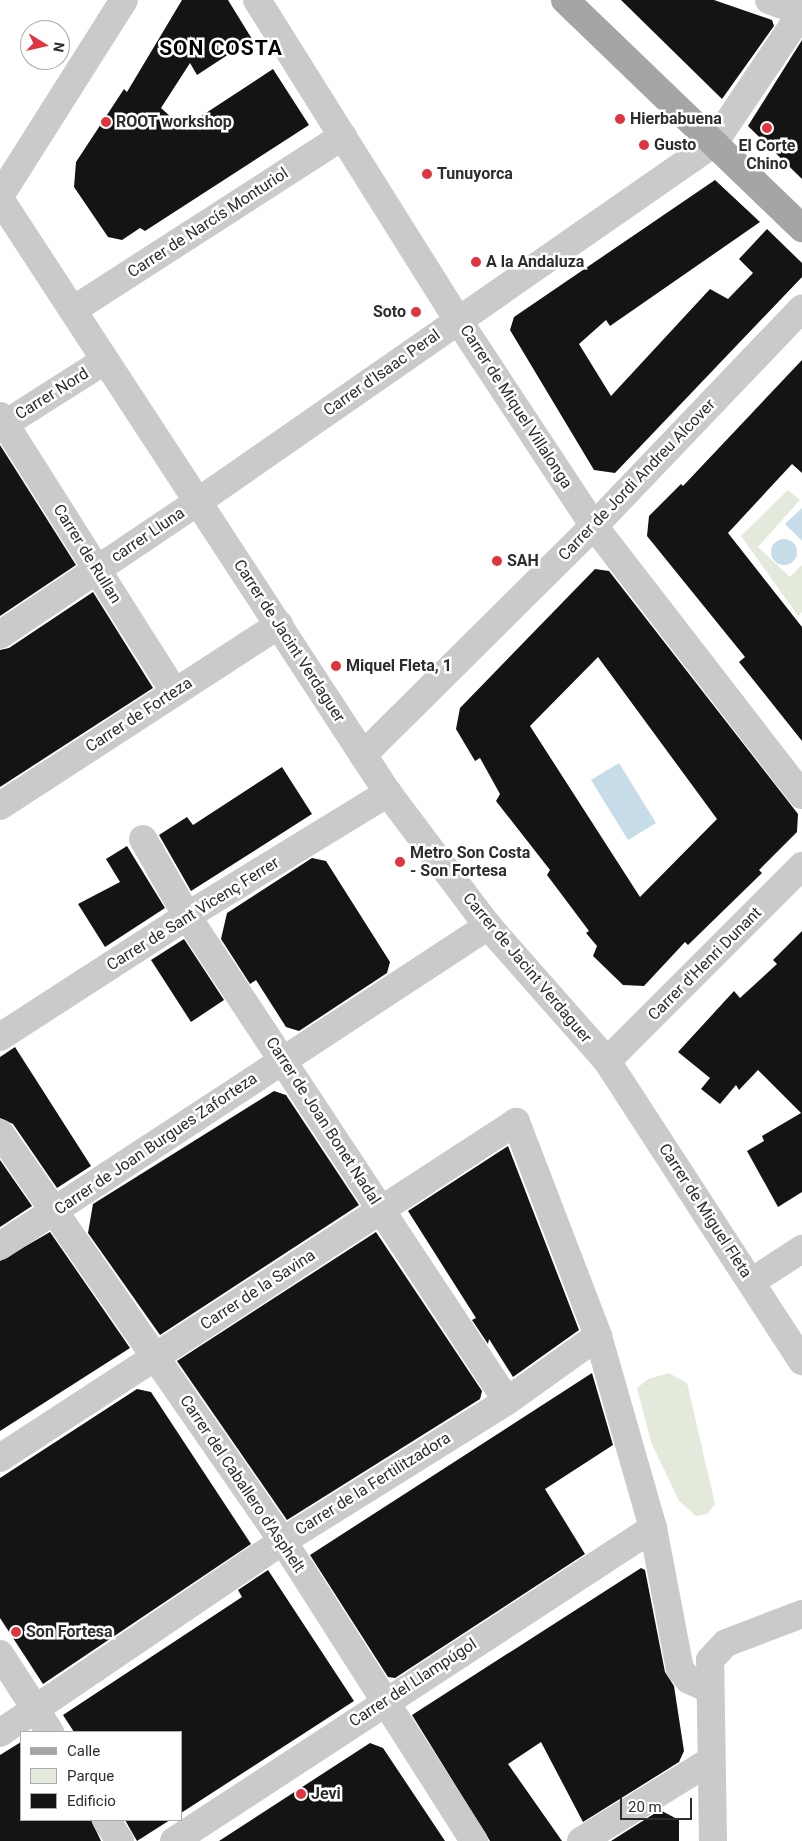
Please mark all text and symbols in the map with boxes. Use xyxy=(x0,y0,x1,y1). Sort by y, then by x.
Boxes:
north arrow xyxy=(20,20,70,70)
district label: SON COSTA xyxy=(158,35,284,61)
text: N xyxy=(50,41,68,53)
place label: Hierbabuena xyxy=(630,109,722,129)
place label: ROOT workshop xyxy=(116,112,232,132)
marker: Hierbabuena xyxy=(614,113,626,125)
marker: ROOT workshop xyxy=(100,116,112,128)
marker: El Corte Chino xyxy=(761,122,773,134)
place label: Gusto xyxy=(654,135,696,155)
place label: El Corte Chino xyxy=(738,136,796,174)
marker: Gusto xyxy=(638,139,650,151)
street label: Carrer de Narcís Monturiol xyxy=(124,164,292,282)
place label: Tunuyorca xyxy=(437,164,513,184)
marker: Tunuyorca xyxy=(421,168,433,180)
place label: A la Andaluza xyxy=(486,252,584,272)
marker: A la Andaluza xyxy=(470,256,482,268)
place label: Soto xyxy=(373,302,406,322)
marker: Soto xyxy=(410,306,422,318)
street label: Carrer de Miquel Villalonga xyxy=(456,322,576,492)
street label: Carrer d'Isaac Peral xyxy=(320,326,444,420)
street label: Carrer Nord xyxy=(12,364,92,424)
street label: Carrer de Jordi Andreu Alcover xyxy=(555,395,719,565)
street label: Carrer de Rullan xyxy=(49,501,125,607)
street label: carrer Lluna xyxy=(108,503,188,567)
place label: SAH xyxy=(507,551,539,571)
marker: SAH xyxy=(491,555,503,567)
street label: Carrer de Jacint Verdaguer xyxy=(229,556,349,726)
place label: Miquel Fleta, 1 xyxy=(346,656,452,676)
marker: Miquel Fleta, 1 xyxy=(330,660,342,672)
street label: Carrer de Forteza xyxy=(82,673,196,757)
place label: Metro Son Costa - Son Fortesa xyxy=(410,843,530,881)
street label: Carrer de Sant Vicenç Ferrer xyxy=(103,853,283,975)
marker: Metro Son Costa - Son Fortesa xyxy=(394,856,406,868)
street label: Carrer de Jacint Verdaguer xyxy=(459,889,595,1047)
street label: Carrer d'Henri Dunant xyxy=(644,903,766,1025)
street label: Carrer de Joan Bonet Nadal xyxy=(262,1034,384,1208)
street label: Carrer de Joan Burgues Zaforteza xyxy=(51,1069,261,1219)
street label: Carrer de Miguel Fleta xyxy=(654,1140,756,1282)
street label: Carrer de la Savina xyxy=(197,1246,319,1334)
street label: Carrer del Caballero d'Asphelt xyxy=(175,1392,309,1576)
street label: Carrer de la Fertilitzadora xyxy=(292,1428,454,1540)
place label: Son Fortesa xyxy=(26,1622,113,1642)
marker: Son Fortesa xyxy=(10,1626,22,1638)
street label: Carrer del Llampúgol xyxy=(346,1635,480,1731)
legend xyxy=(20,1731,182,1821)
text: Calle xyxy=(67,1742,100,1760)
text: Parque xyxy=(67,1767,114,1785)
place label: Jevi xyxy=(311,1784,341,1804)
marker: Jevi xyxy=(295,1788,307,1800)
scale bar xyxy=(622,1788,694,1820)
text: Edificio xyxy=(67,1792,116,1810)
text: 20 m xyxy=(628,1798,662,1816)

